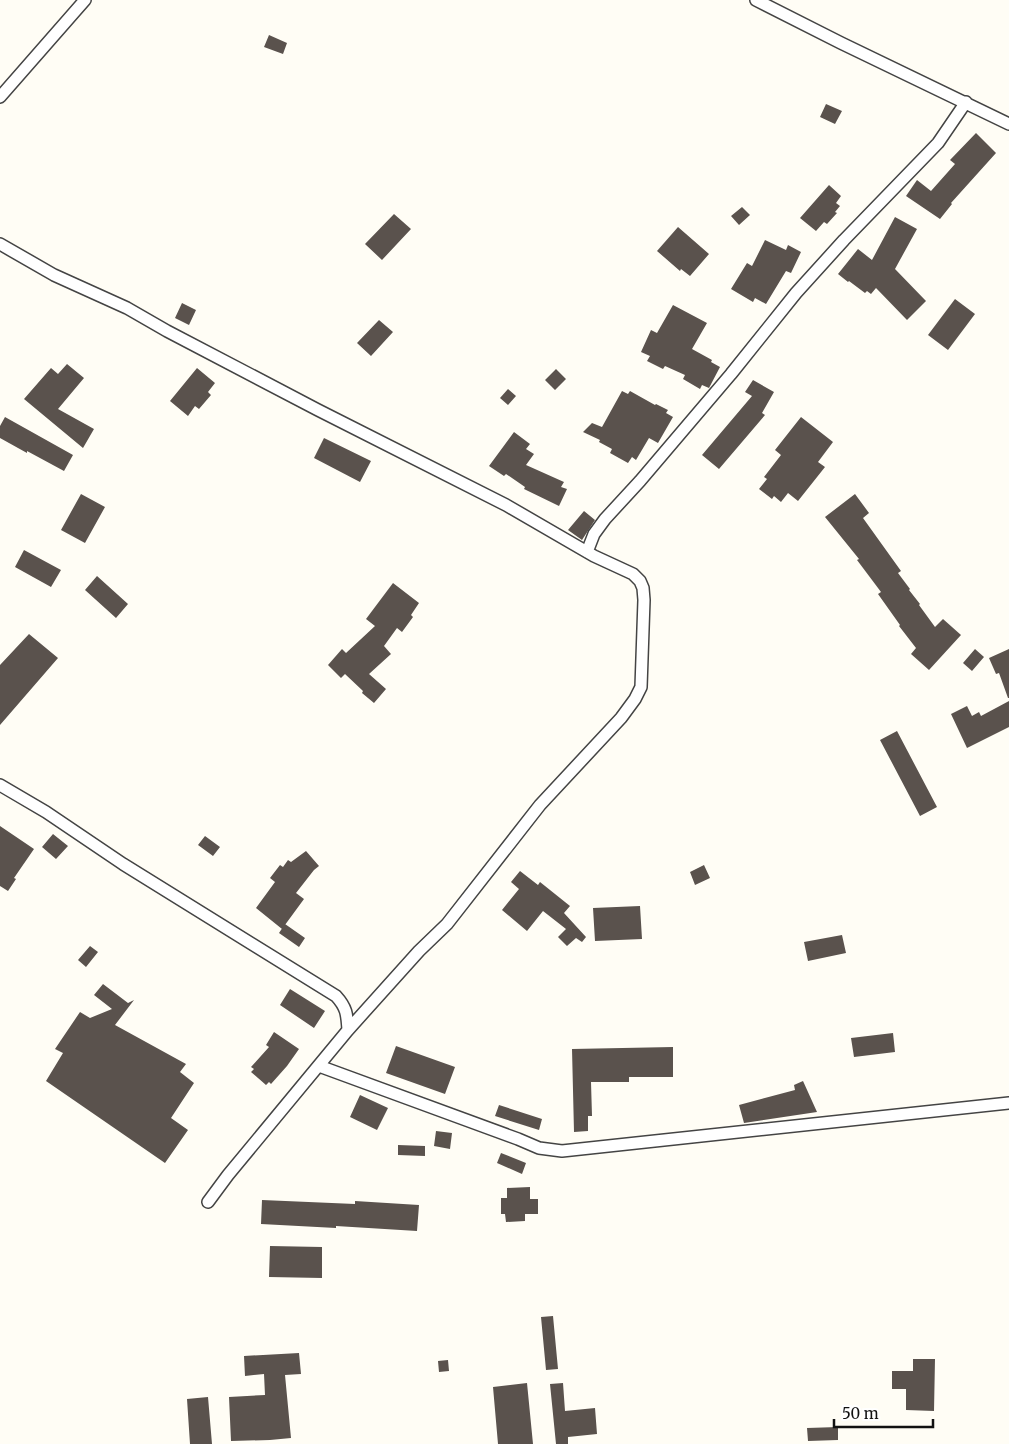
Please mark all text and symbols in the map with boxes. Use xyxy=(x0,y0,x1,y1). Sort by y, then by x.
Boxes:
scale bar xyxy=(834,1396,933,1428)
text: 50 m xyxy=(842,1404,879,1423)

